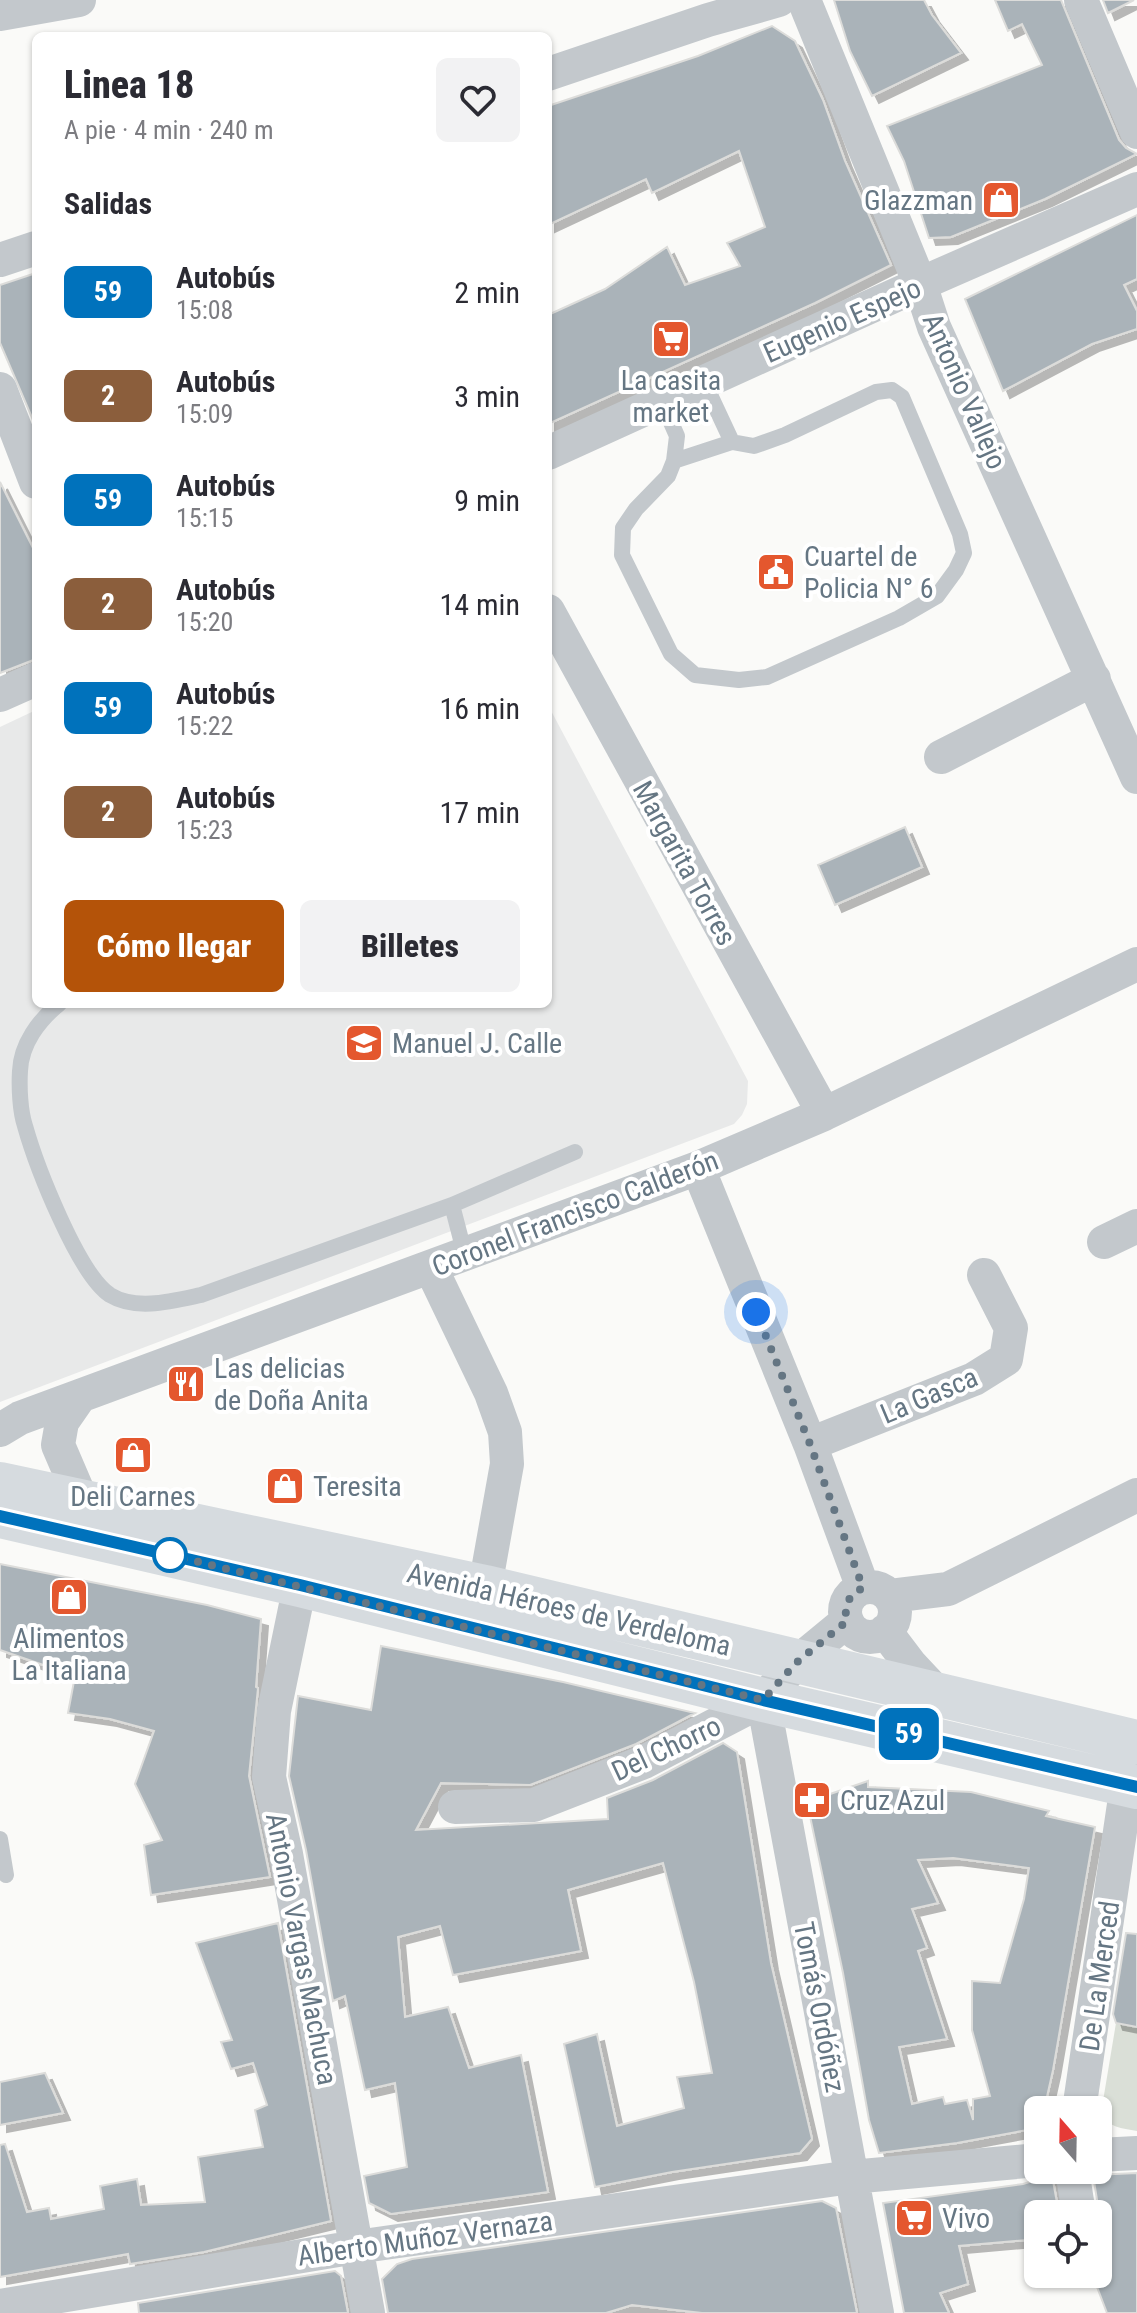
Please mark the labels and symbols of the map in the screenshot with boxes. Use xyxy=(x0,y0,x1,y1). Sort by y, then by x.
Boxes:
shop icon: Glazzman xyxy=(980,179,1022,221)
place label: Glazzman xyxy=(864,184,973,217)
street label: Eugenio Espejo xyxy=(758,271,926,370)
street label: Antonio Vallejo xyxy=(916,308,1014,474)
supermarket icon: La casita market xyxy=(650,318,692,360)
place label: La casita market xyxy=(621,364,721,429)
place label: Cuartel de Policia N° 6 xyxy=(804,540,934,605)
public building icon: Cuartel de Policia N° 6 xyxy=(755,551,797,593)
street label: Margarita Torres xyxy=(626,775,743,951)
school or university icon: Manuel J. Calle xyxy=(343,1022,385,1064)
place label: Manuel J. Calle xyxy=(392,1027,562,1060)
street label: Coronel Francisco Calderón xyxy=(427,1144,723,1283)
your location xyxy=(736,1292,776,1332)
place label: Las delicias de Doña Anita xyxy=(214,1352,369,1417)
street label: La Gasca xyxy=(876,1360,983,1431)
restaurant icon: Las delicias de Doña Anita xyxy=(165,1363,207,1405)
shop icon: Deli Carnes xyxy=(112,1434,154,1476)
shop icon: Teresita xyxy=(264,1465,306,1507)
place label: Teresita xyxy=(313,1470,402,1503)
place label: Deli Carnes xyxy=(70,1480,196,1513)
unlabelled marker xyxy=(153,1538,187,1572)
street label: Avenida Héroes de Verdeloma xyxy=(404,1556,734,1663)
shop icon: Alimentos La Italiana xyxy=(48,1576,90,1618)
place label: Alimentos La Italiana xyxy=(11,1622,127,1687)
line badge: 59 xyxy=(873,1708,945,1760)
street label: Del Chorro xyxy=(607,1709,726,1788)
pharmacy icon: Cruz Azul xyxy=(791,1779,833,1821)
place label: Cruz Azul xyxy=(840,1784,945,1817)
street label: Antonio Vargas Machuca xyxy=(259,1810,344,2088)
street label: De La Merced xyxy=(1073,1899,1126,2053)
street label: Tomás Ordóñez xyxy=(787,1919,852,2095)
north arrow xyxy=(1024,2096,1112,2184)
supermarket icon: Vivo xyxy=(893,2197,935,2239)
place label: Vivo xyxy=(942,2202,990,2235)
street label: Alberto Muñoz Vernaza xyxy=(295,2204,555,2273)

